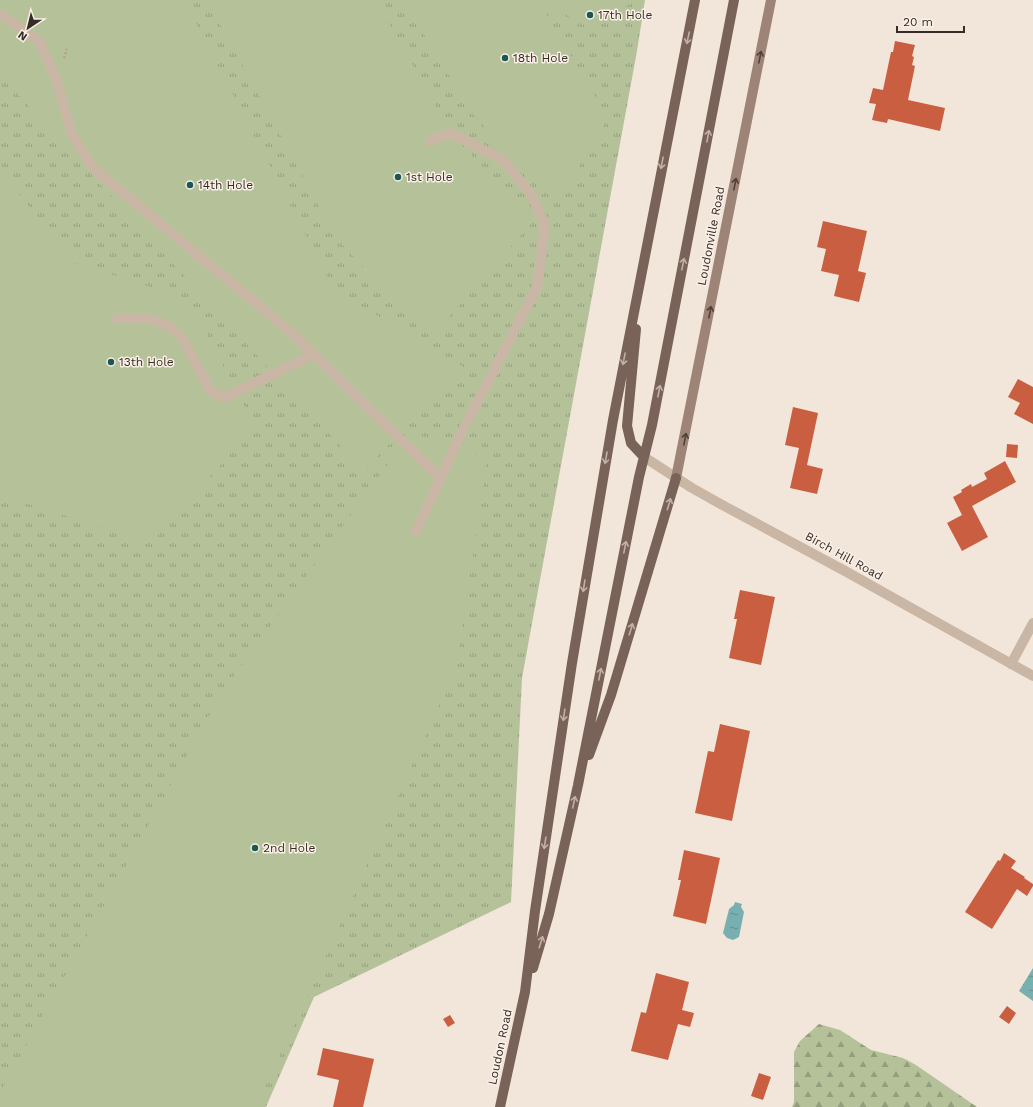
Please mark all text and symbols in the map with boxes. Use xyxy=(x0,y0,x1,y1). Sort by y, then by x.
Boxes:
north arrow xyxy=(8,8,48,48)
place label: 17th Hole xyxy=(598,8,653,22)
scale bar xyxy=(897,8,964,34)
marker: 17th Hole xyxy=(585,10,595,20)
text: 20 m xyxy=(903,15,933,29)
text: N xyxy=(15,28,30,43)
one-way arrow xyxy=(683,31,691,44)
place label: 18th Hole xyxy=(513,51,568,65)
one-way arrow xyxy=(756,51,764,64)
marker: 18th Hole xyxy=(500,53,510,63)
one-way arrow xyxy=(704,130,712,143)
one-way arrow xyxy=(658,156,666,169)
place label: 1st Hole xyxy=(406,170,453,184)
marker: 1st Hole xyxy=(393,172,403,182)
place label: 14th Hole xyxy=(198,178,253,192)
one-way arrow xyxy=(731,178,739,191)
marker: 14th Hole xyxy=(185,180,195,190)
street label: Loudonville Road xyxy=(695,185,727,287)
one-way arrow xyxy=(680,258,688,271)
one-way arrow xyxy=(706,306,714,319)
one-way arrow xyxy=(620,352,628,365)
place label: 13th Hole xyxy=(119,355,174,369)
marker: 13th Hole xyxy=(106,357,116,367)
one-way arrow xyxy=(655,385,663,398)
one-way arrow xyxy=(681,433,689,446)
one-way arrow xyxy=(602,451,610,464)
one-way arrow xyxy=(666,498,673,511)
street label: Birch Hill Road xyxy=(803,529,885,583)
one-way arrow xyxy=(621,541,629,554)
one-way arrow xyxy=(580,579,588,592)
one-way arrow xyxy=(628,623,635,636)
one-way arrow xyxy=(596,668,604,681)
one-way arrow xyxy=(560,708,568,721)
one-way arrow xyxy=(571,796,579,809)
one-way arrow xyxy=(541,837,549,850)
place label: 2nd Hole xyxy=(263,841,316,855)
marker: 2nd Hole xyxy=(250,843,260,853)
one-way arrow xyxy=(538,935,545,948)
street label: Loudon Road xyxy=(485,1008,515,1086)

